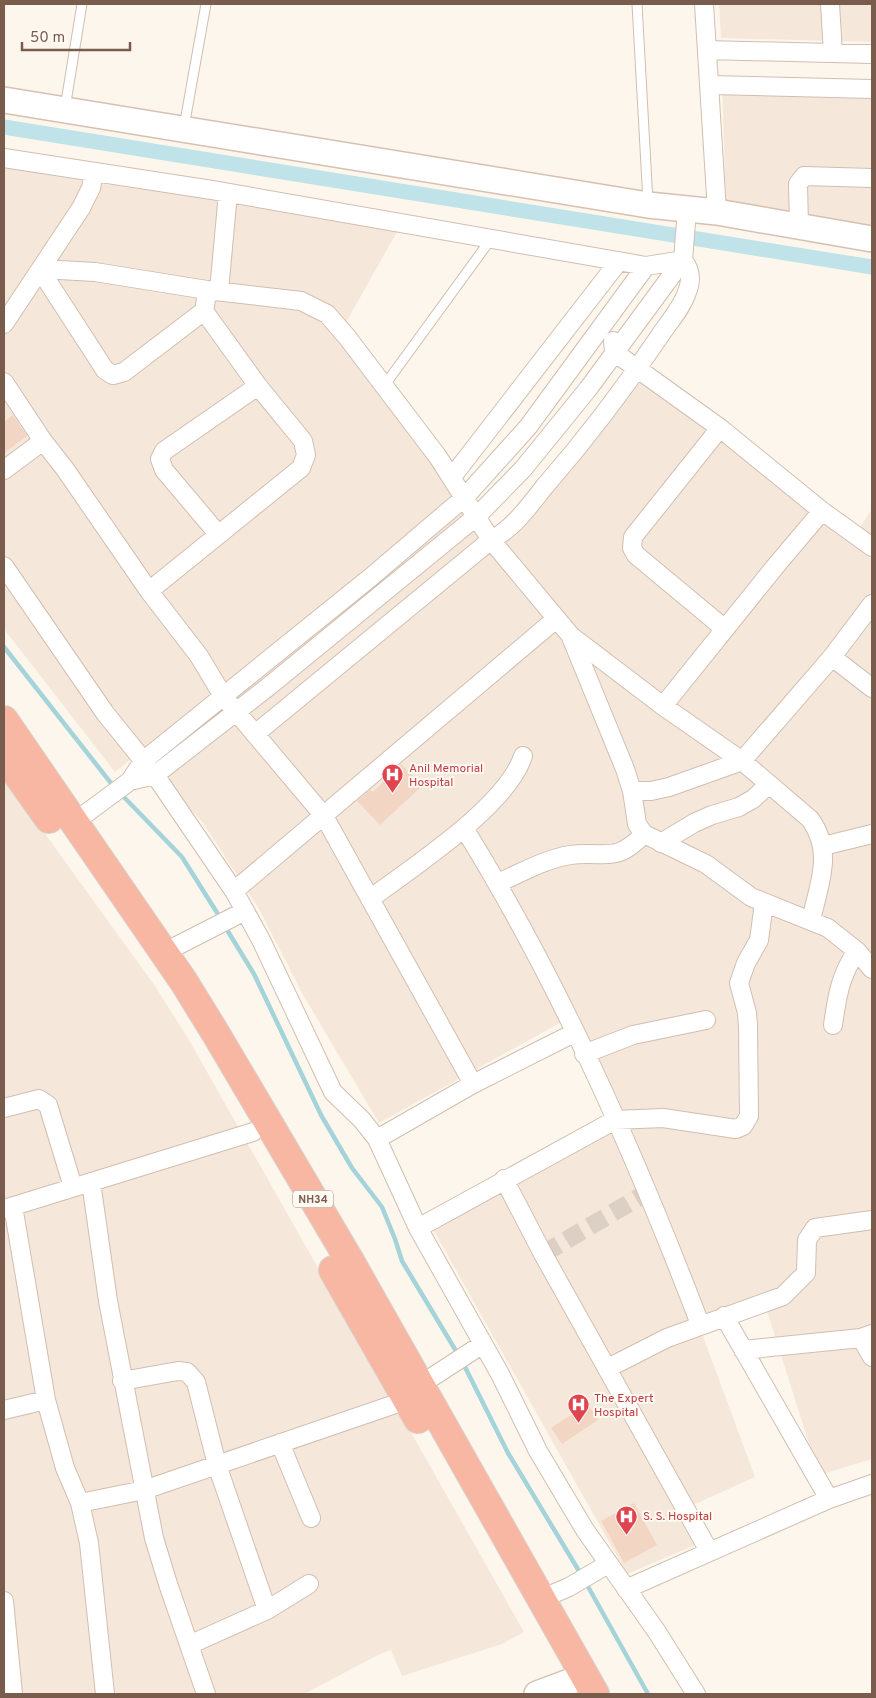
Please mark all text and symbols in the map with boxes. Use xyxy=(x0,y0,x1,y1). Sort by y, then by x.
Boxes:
scale bar xyxy=(22,20,130,52)
text: 50 m xyxy=(30,29,65,48)
place label: Anil Memorial Hospital xyxy=(409,761,483,791)
hospital icon: Anil Memorial Hospital xyxy=(381,763,405,794)
road number: NH34 xyxy=(293,1190,333,1208)
place label: The Expert Hospital xyxy=(594,1391,654,1421)
hospital icon: The Expert Hospital xyxy=(566,1393,590,1424)
hospital icon: S. S. Hospital xyxy=(615,1504,639,1535)
place label: S. S. Hospital xyxy=(643,1509,712,1525)

